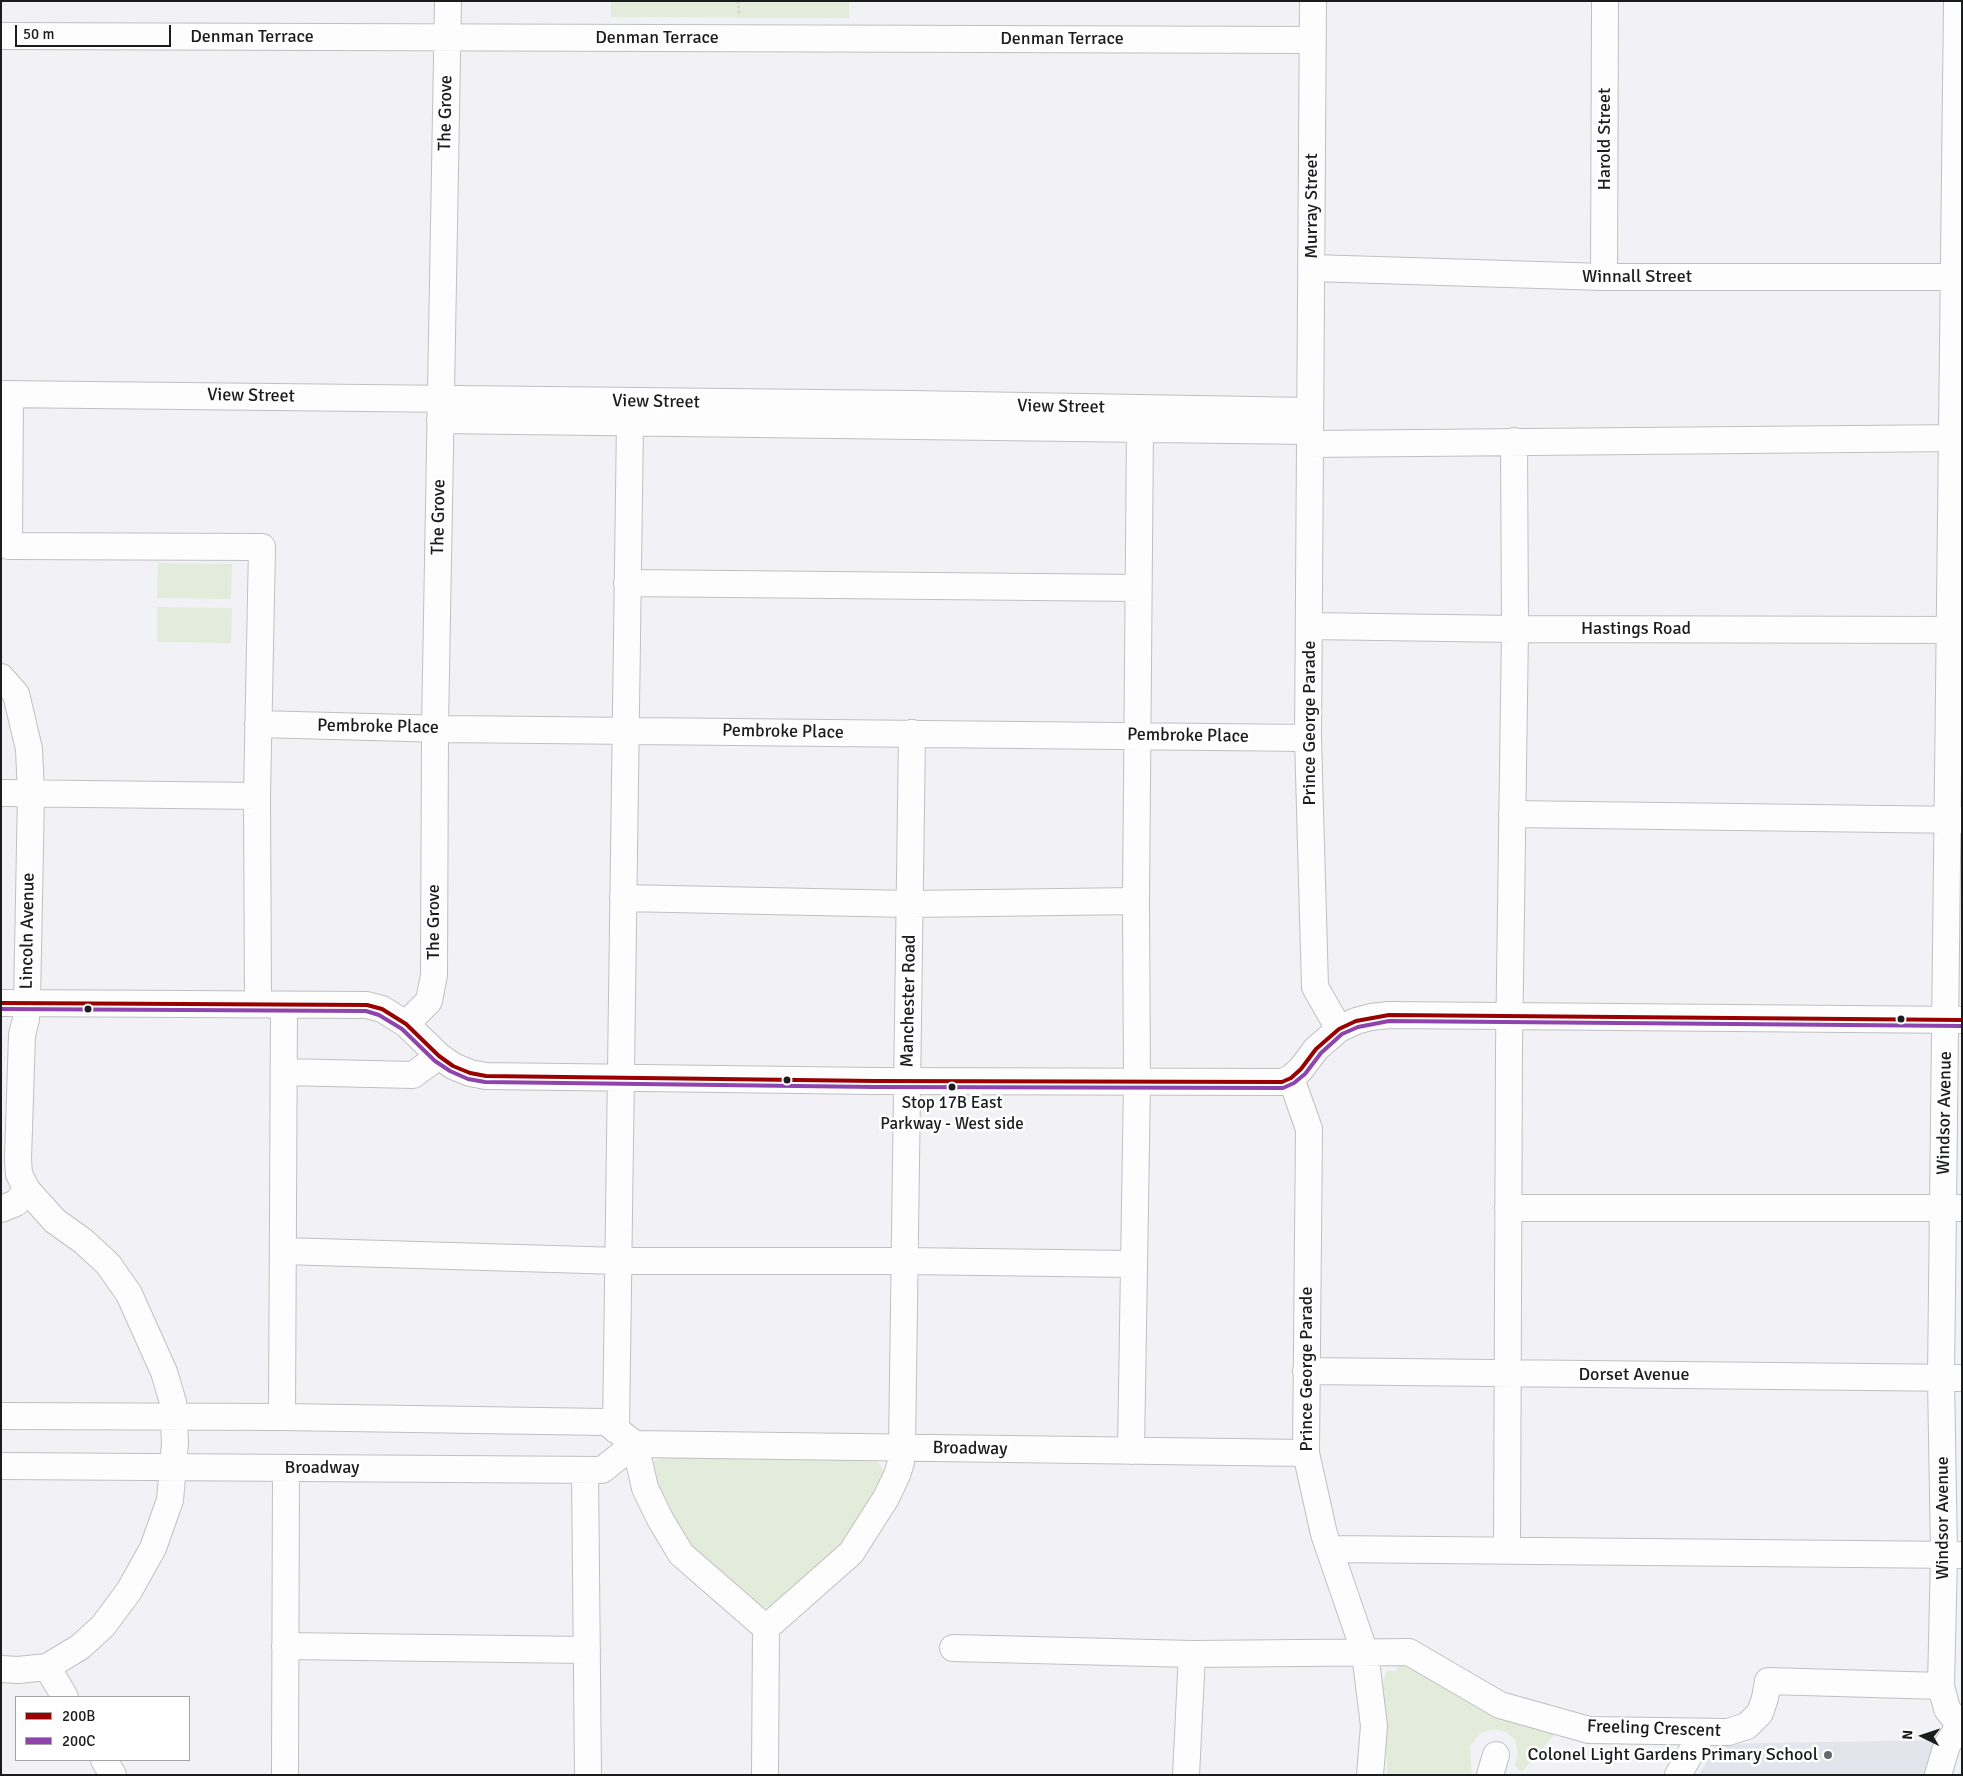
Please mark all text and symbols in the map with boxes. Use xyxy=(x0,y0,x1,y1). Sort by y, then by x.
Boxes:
scale bar xyxy=(18,15,174,47)
text: 50 m xyxy=(23,25,54,43)
street label: Denman Terrace xyxy=(190,26,314,48)
street label: Denman Terrace xyxy=(595,27,719,49)
street label: Denman Terrace xyxy=(1000,28,1124,50)
street label: The Grove xyxy=(435,75,457,151)
street label: Harold Street xyxy=(1594,88,1616,190)
street label: Murray Street xyxy=(1301,153,1323,259)
street label: Winnall Street xyxy=(1582,266,1692,288)
street label: View Street xyxy=(207,384,295,408)
street label: View Street xyxy=(612,390,700,414)
street label: View Street xyxy=(1017,395,1105,419)
street label: The Grove xyxy=(428,479,450,555)
street label: Hastings Road xyxy=(1581,618,1691,640)
street label: Prince George Parade xyxy=(1299,641,1321,805)
street label: Pembroke Place xyxy=(317,715,439,739)
street label: Pembroke Place xyxy=(722,720,844,744)
street label: Pembroke Place xyxy=(1127,724,1249,748)
street label: Lincoln Avenue xyxy=(16,872,40,990)
street label: The Grove xyxy=(423,884,445,960)
street label: Manchester Road xyxy=(897,934,921,1068)
unlabelled marker xyxy=(83,1004,93,1014)
unlabelled marker xyxy=(1896,1014,1906,1024)
street label: Windsor Avenue xyxy=(1933,1051,1957,1175)
unlabelled marker xyxy=(782,1075,792,1085)
marker: Stop 17B East Parkway - West side xyxy=(947,1082,957,1092)
place label: Stop 17B East Parkway - West side xyxy=(880,1094,1024,1134)
street label: Prince George Parade xyxy=(1296,1287,1318,1451)
street label: Dorset Avenue xyxy=(1578,1364,1690,1386)
street label: Broadway xyxy=(932,1438,1008,1460)
street label: Windsor Avenue xyxy=(1932,1456,1954,1580)
street label: Broadway xyxy=(285,1457,359,1479)
legend xyxy=(15,1696,190,1761)
text: 200B xyxy=(62,1707,95,1725)
north arrow xyxy=(1898,1711,1948,1761)
street label: Freeling Crescent xyxy=(1587,1716,1721,1742)
text: N xyxy=(1899,1729,1916,1740)
text: 200C xyxy=(62,1732,95,1750)
place label: Colonel Light Gardens Primary School xyxy=(1528,1744,1818,1766)
marker: Colonel Light Gardens Primary School xyxy=(1822,1749,1834,1761)

